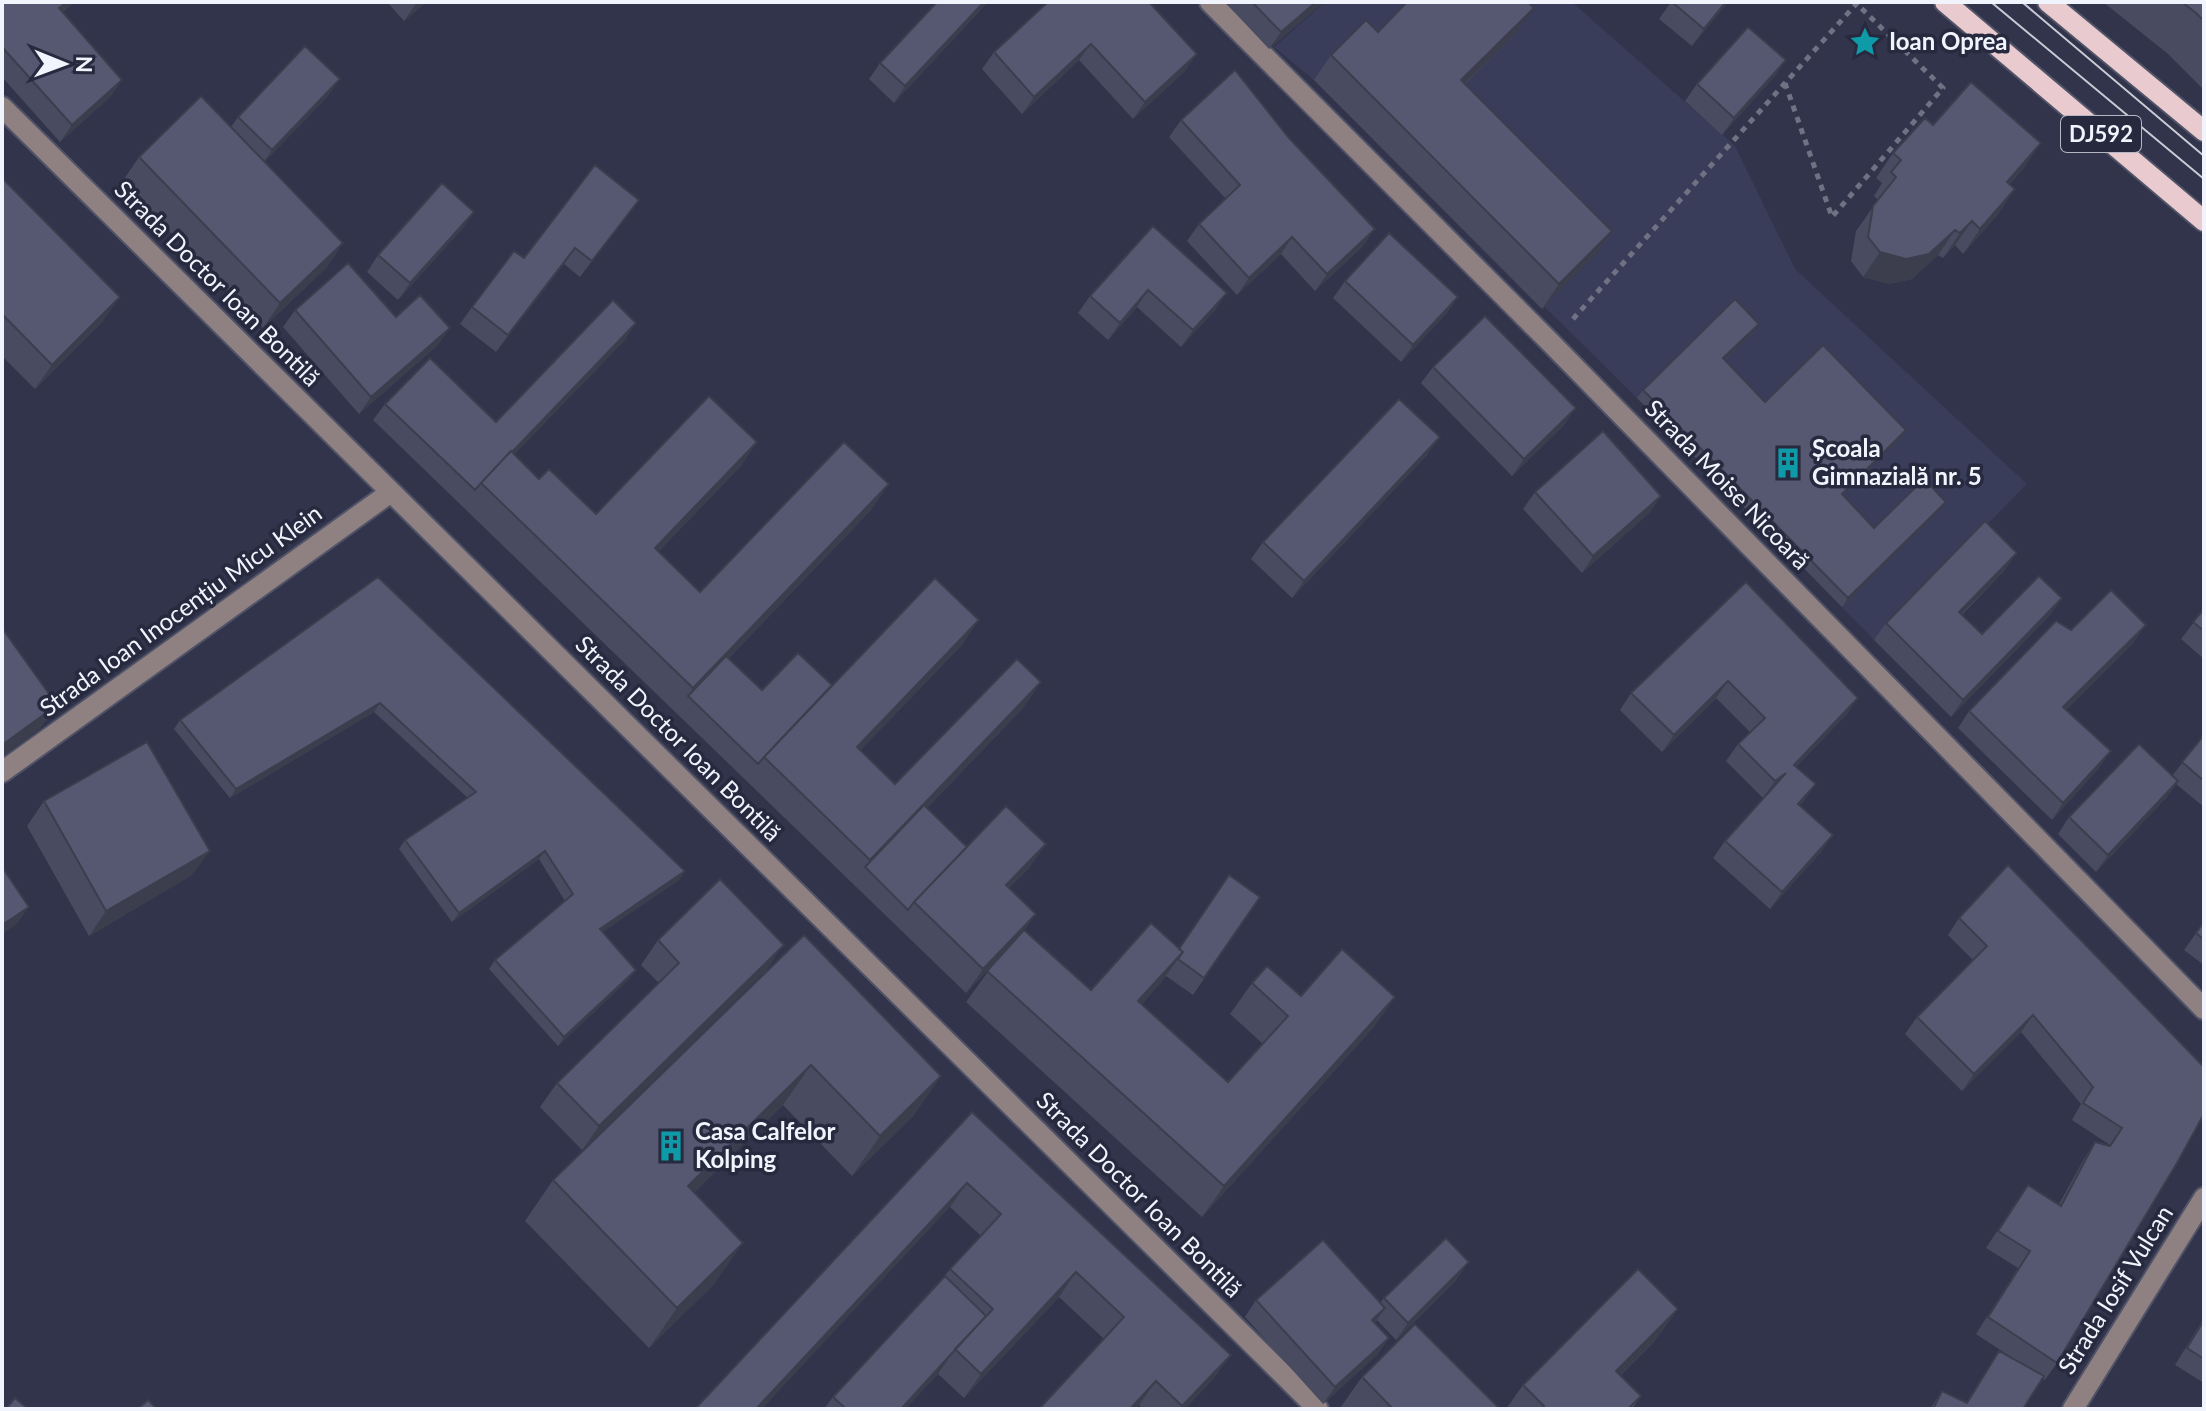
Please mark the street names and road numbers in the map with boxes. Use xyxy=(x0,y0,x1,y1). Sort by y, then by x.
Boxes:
road number: DJ592 xyxy=(2061,116,2141,152)
street label: Strada Doctor Ioan Bontilă xyxy=(109,174,327,392)
street label: Strada Moise Nicoară xyxy=(1640,393,1817,575)
street label: Strada Ioan Inocențiu Micu Klein xyxy=(34,498,327,722)
street label: Strada Doctor Ioan Bontilă xyxy=(570,629,788,847)
street label: Strada Doctor Ioan Bontilă xyxy=(1031,1085,1249,1303)
street label: Strada Iosif Vulcan xyxy=(2051,1200,2178,1379)

